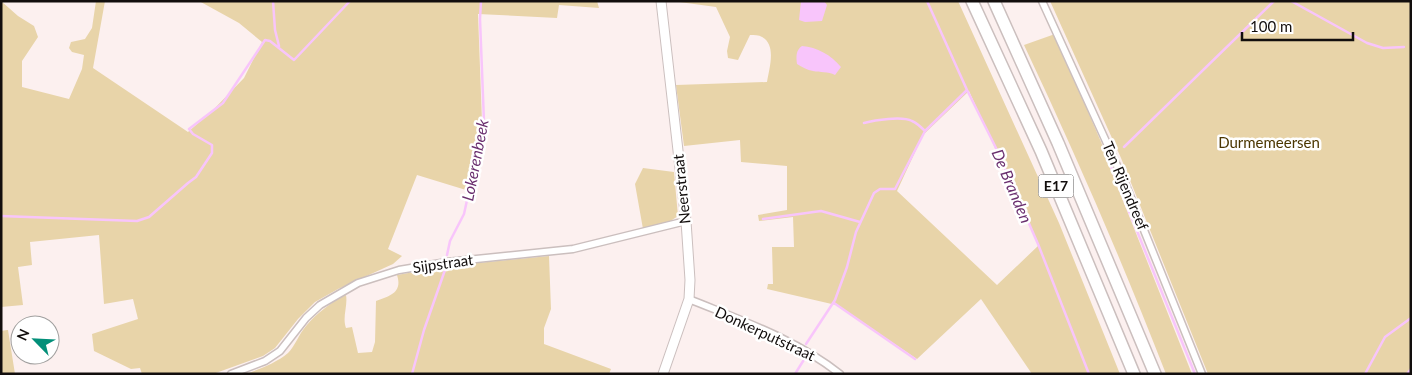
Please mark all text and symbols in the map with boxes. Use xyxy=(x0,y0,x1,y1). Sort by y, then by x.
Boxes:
scale bar xyxy=(1242,10,1353,42)
text: 100 m xyxy=(1250,17,1292,35)
water label: Lokerenbeek xyxy=(457,117,492,202)
park label: Durmemeersen xyxy=(1218,133,1320,151)
street label: Ten Rijendreef xyxy=(1099,139,1153,233)
water label: De Branden xyxy=(988,146,1037,226)
street label: Neerstraat xyxy=(668,153,694,225)
road number: E17 xyxy=(1038,175,1074,198)
street label: Sijpstraat xyxy=(411,250,475,276)
street label: Donkerputstraat xyxy=(713,302,819,364)
north arrow xyxy=(10,315,60,365)
text: N xyxy=(13,326,33,343)

